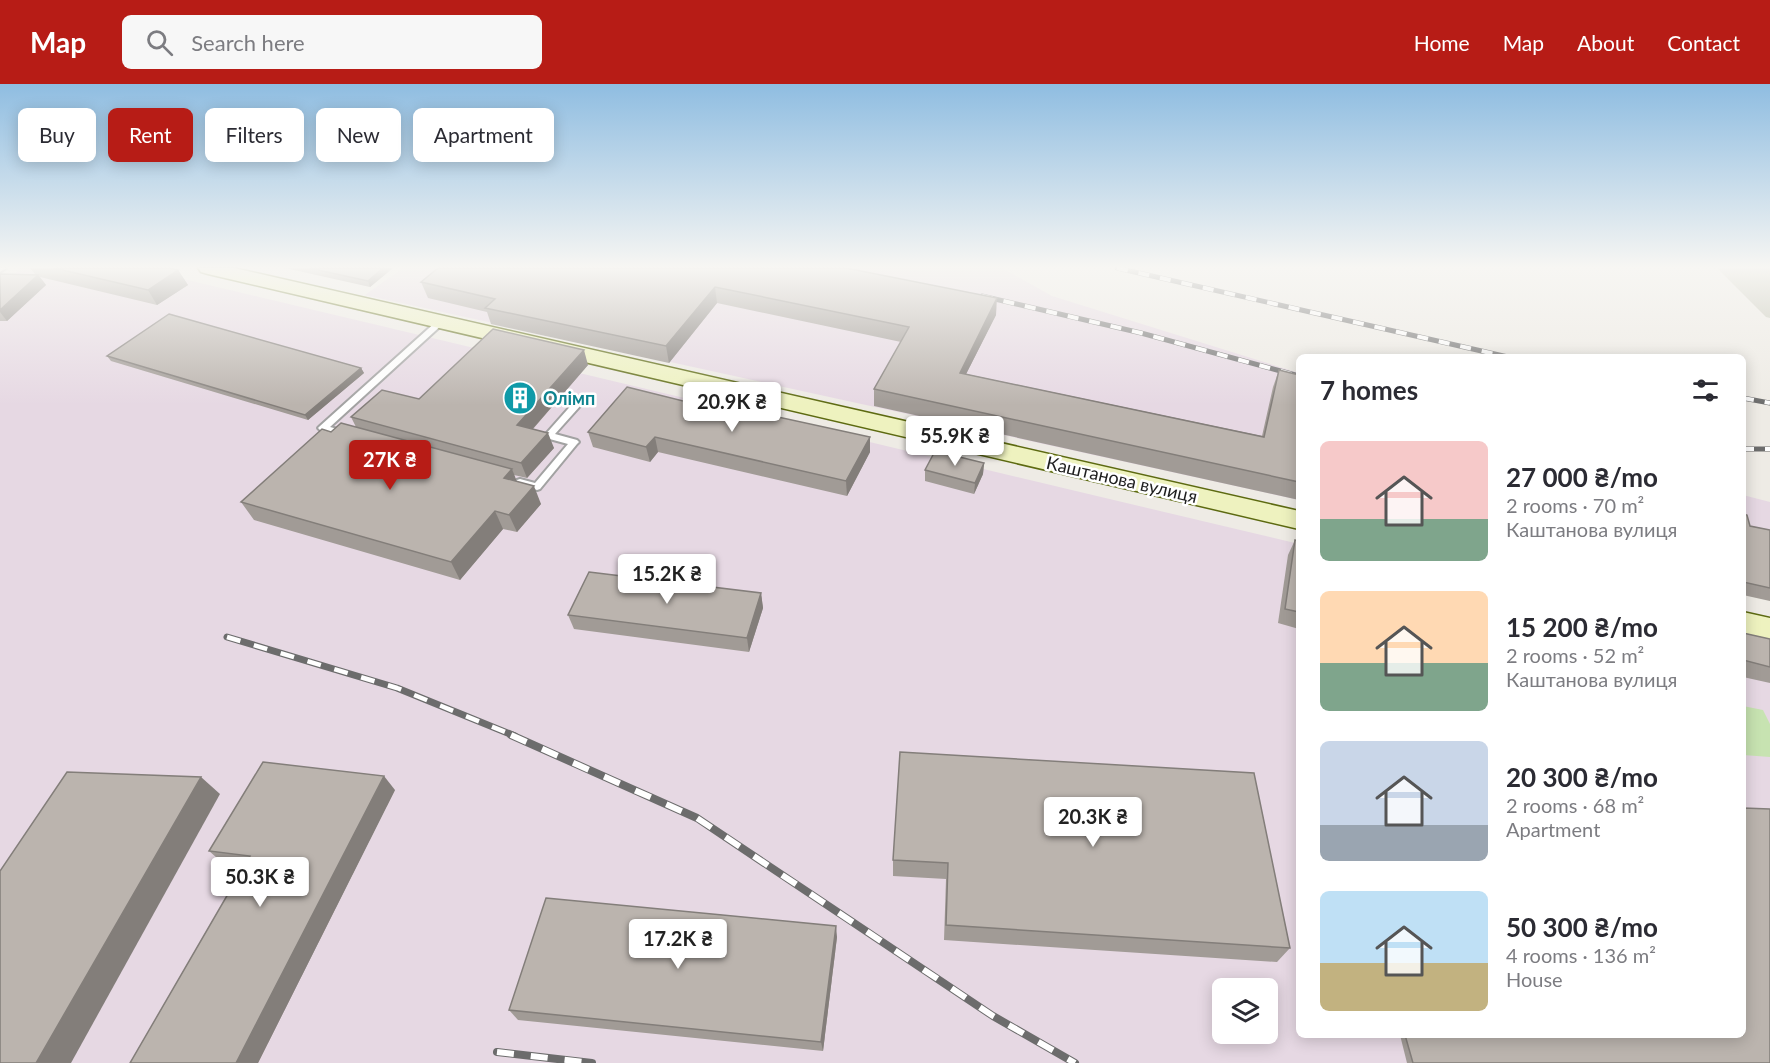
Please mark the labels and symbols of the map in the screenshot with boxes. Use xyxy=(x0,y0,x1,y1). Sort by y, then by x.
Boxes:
building icon: Олімп xyxy=(502,380,538,416)
pin: 20.9K ₴ xyxy=(677,382,787,433)
place label: Олімп xyxy=(543,387,595,409)
pin: 55.9K ₴ xyxy=(900,416,1010,467)
pin: 27K ₴ xyxy=(348,440,432,491)
street label: Каштанова вулиця xyxy=(1044,451,1200,507)
pin: 15.2K ₴ xyxy=(612,554,722,605)
pin: 20.3K ₴ xyxy=(1038,797,1148,848)
pin: 50.3K ₴ xyxy=(205,857,315,908)
pin: 17.2K ₴ xyxy=(623,919,733,970)

